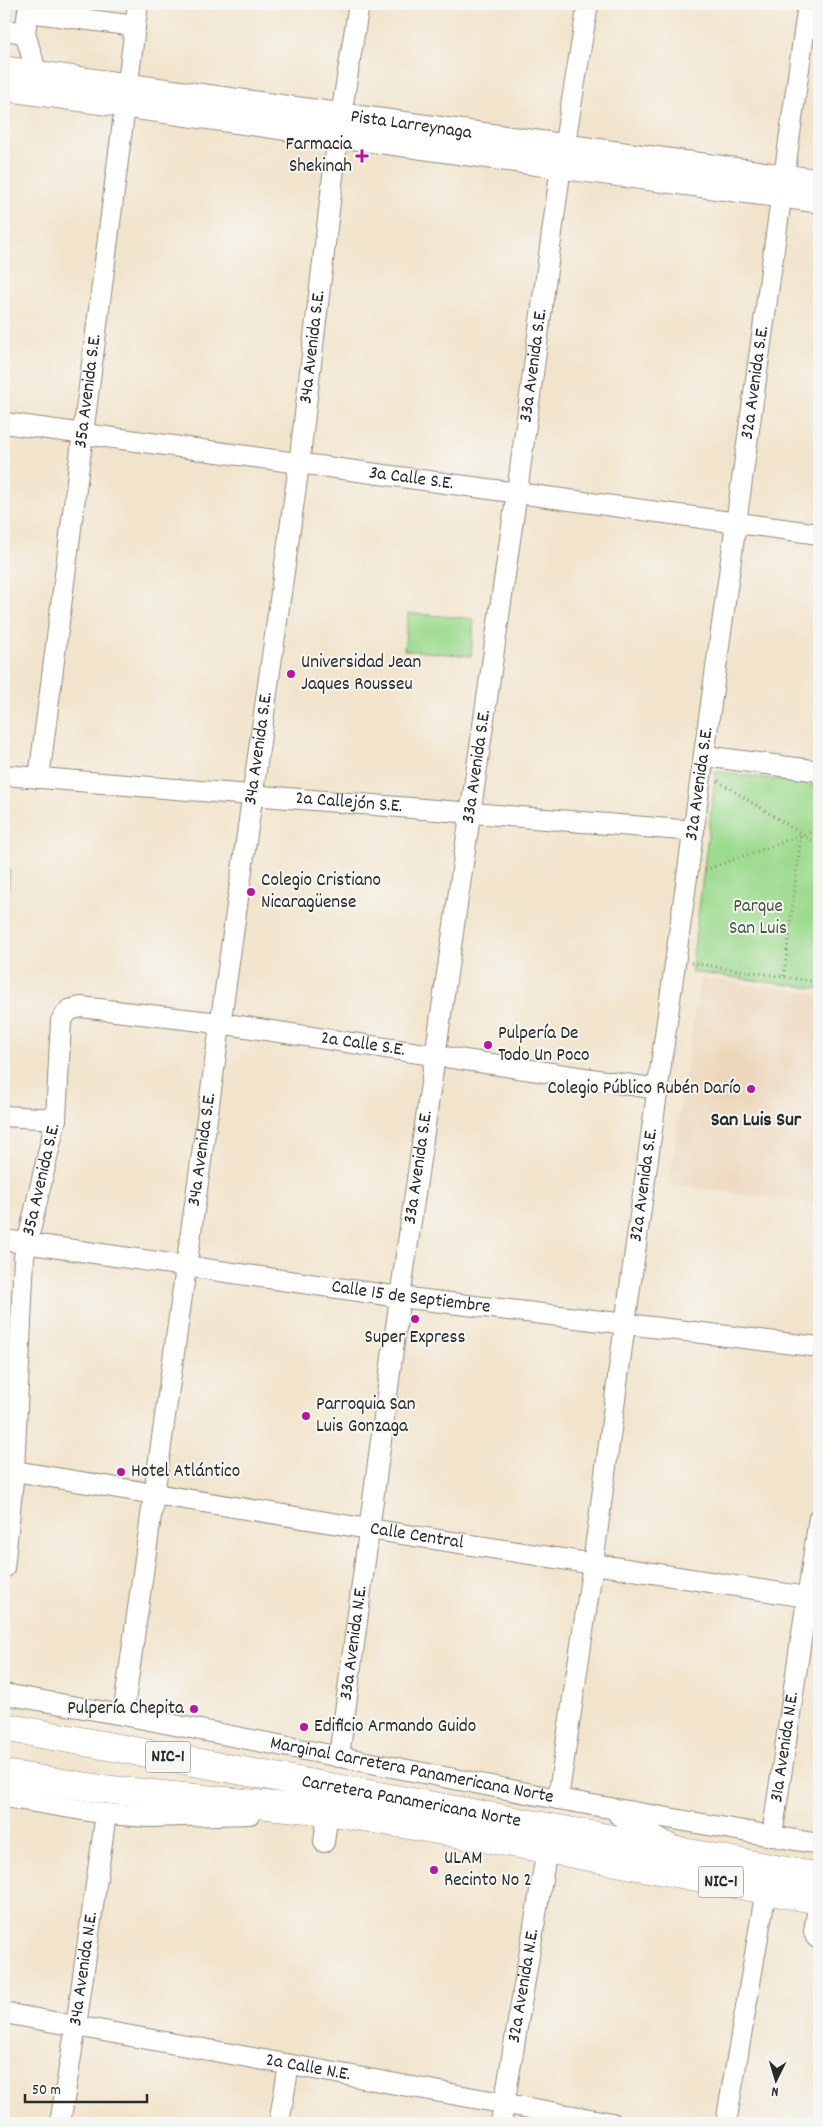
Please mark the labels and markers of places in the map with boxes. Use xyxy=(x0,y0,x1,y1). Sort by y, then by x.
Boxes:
place label: Farmacia Shekinah xyxy=(286,132,353,181)
marker: Farmacia Shekinah xyxy=(356,150,368,162)
place label: Universidad Jean Jaques Rousseu xyxy=(301,650,421,699)
marker: Universidad Jean Jaques Rousseu xyxy=(285,668,297,680)
place label: Colegio Cristiano Nicaragüense xyxy=(261,868,381,917)
marker: Colegio Cristiano Nicaragüense xyxy=(245,886,257,898)
place label: Pulpería De Todo Un Poco xyxy=(498,1021,590,1070)
marker: Pulpería De Todo Un Poco xyxy=(482,1039,494,1051)
place label: Colegio Público Rubén Darío xyxy=(547,1076,741,1103)
marker: Colegio Público Rubén Darío xyxy=(745,1083,757,1095)
marker: Super Express xyxy=(409,1313,421,1325)
place label: Super Express xyxy=(365,1325,465,1352)
place label: Parroquia San Luis Gonzaga xyxy=(316,1392,416,1441)
marker: Parroquia San Luis Gonzaga xyxy=(300,1410,312,1422)
place label: Hotel Atlántico xyxy=(131,1459,240,1486)
marker: Hotel Atlántico xyxy=(115,1466,127,1478)
place label: Pulpería Chepita xyxy=(67,1696,185,1723)
marker: Pulpería Chepita xyxy=(188,1703,200,1715)
place label: Edificio Armando Guido xyxy=(314,1714,476,1741)
marker: Edificio Armando Guido xyxy=(298,1721,310,1733)
place label: ULAM Recinto No 2 xyxy=(444,1846,532,1895)
marker: ULAM Recinto No 2 xyxy=(428,1864,440,1876)

